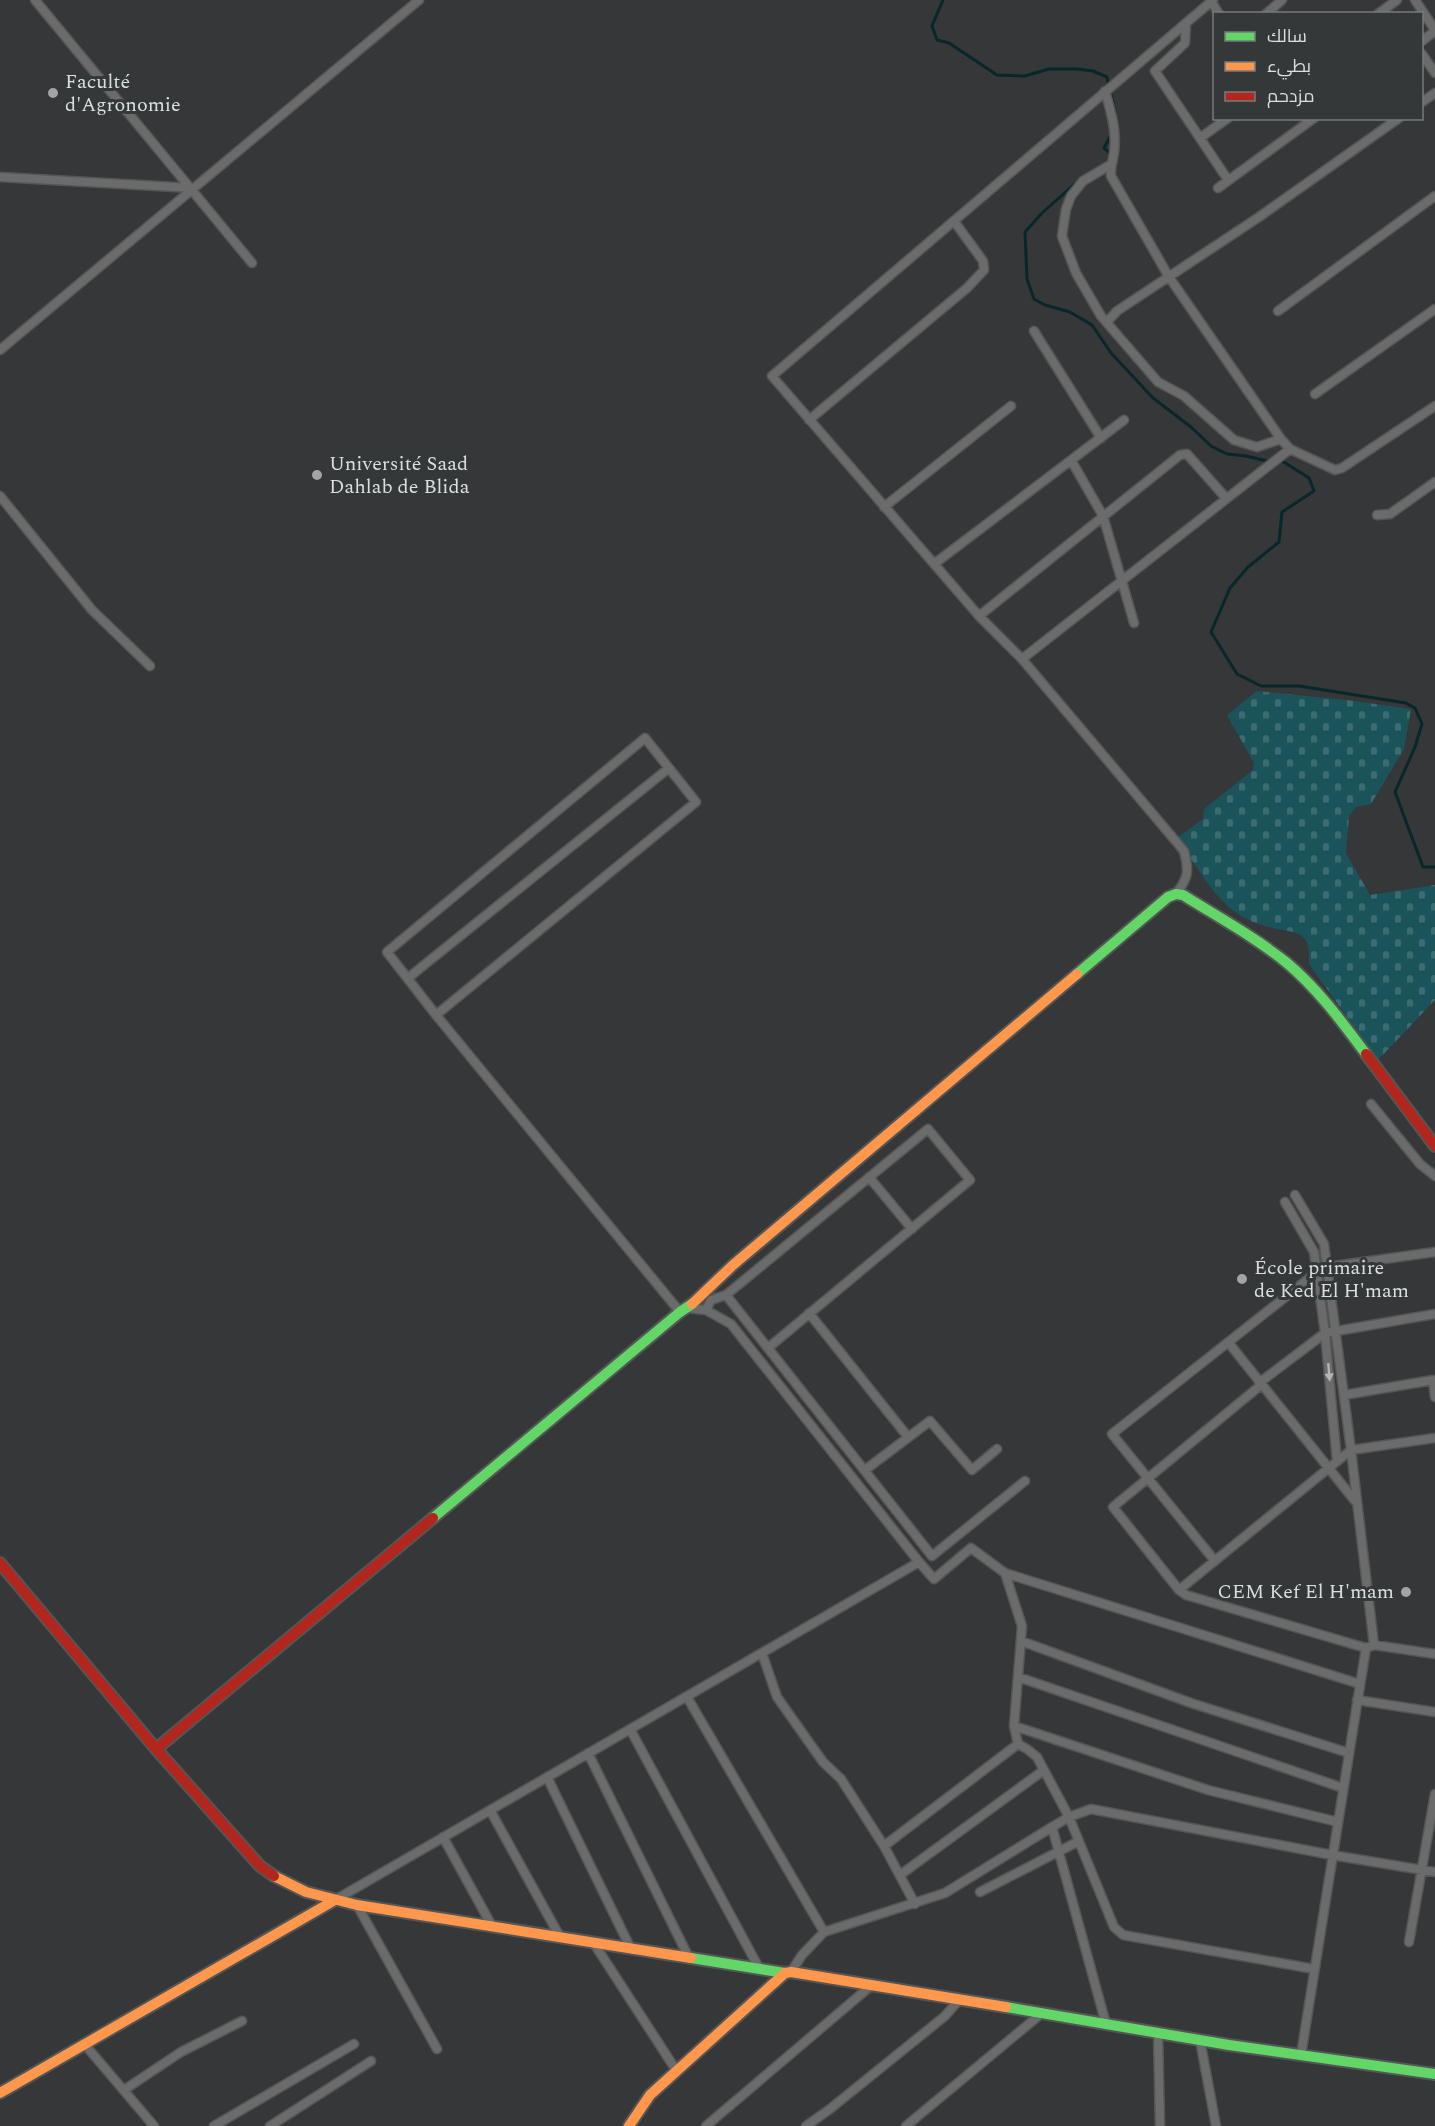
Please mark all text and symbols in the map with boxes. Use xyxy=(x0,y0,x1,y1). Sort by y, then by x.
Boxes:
legend xyxy=(1213,12,1423,120)
text: سالك xyxy=(1267,23,1307,50)
text: بطيء xyxy=(1267,53,1311,80)
place label: Faculté d'Agronomie xyxy=(65,67,181,120)
text: مزدحم xyxy=(1267,83,1315,110)
marker: Faculté d'Agronomie xyxy=(46,86,60,100)
place label: Université Saad Dahlab de Blida xyxy=(329,449,470,502)
marker: Université Saad Dahlab de Blida xyxy=(310,468,324,482)
place label: École primaire de Ked El H'mam xyxy=(1254,1253,1409,1306)
marker: École primaire de Ked El H'mam xyxy=(1235,1272,1249,1286)
one-way arrow xyxy=(1324,1362,1334,1381)
place label: CEM Kef El H'mam xyxy=(1218,1577,1394,1607)
marker: CEM Kef El H'mam xyxy=(1399,1585,1413,1599)

